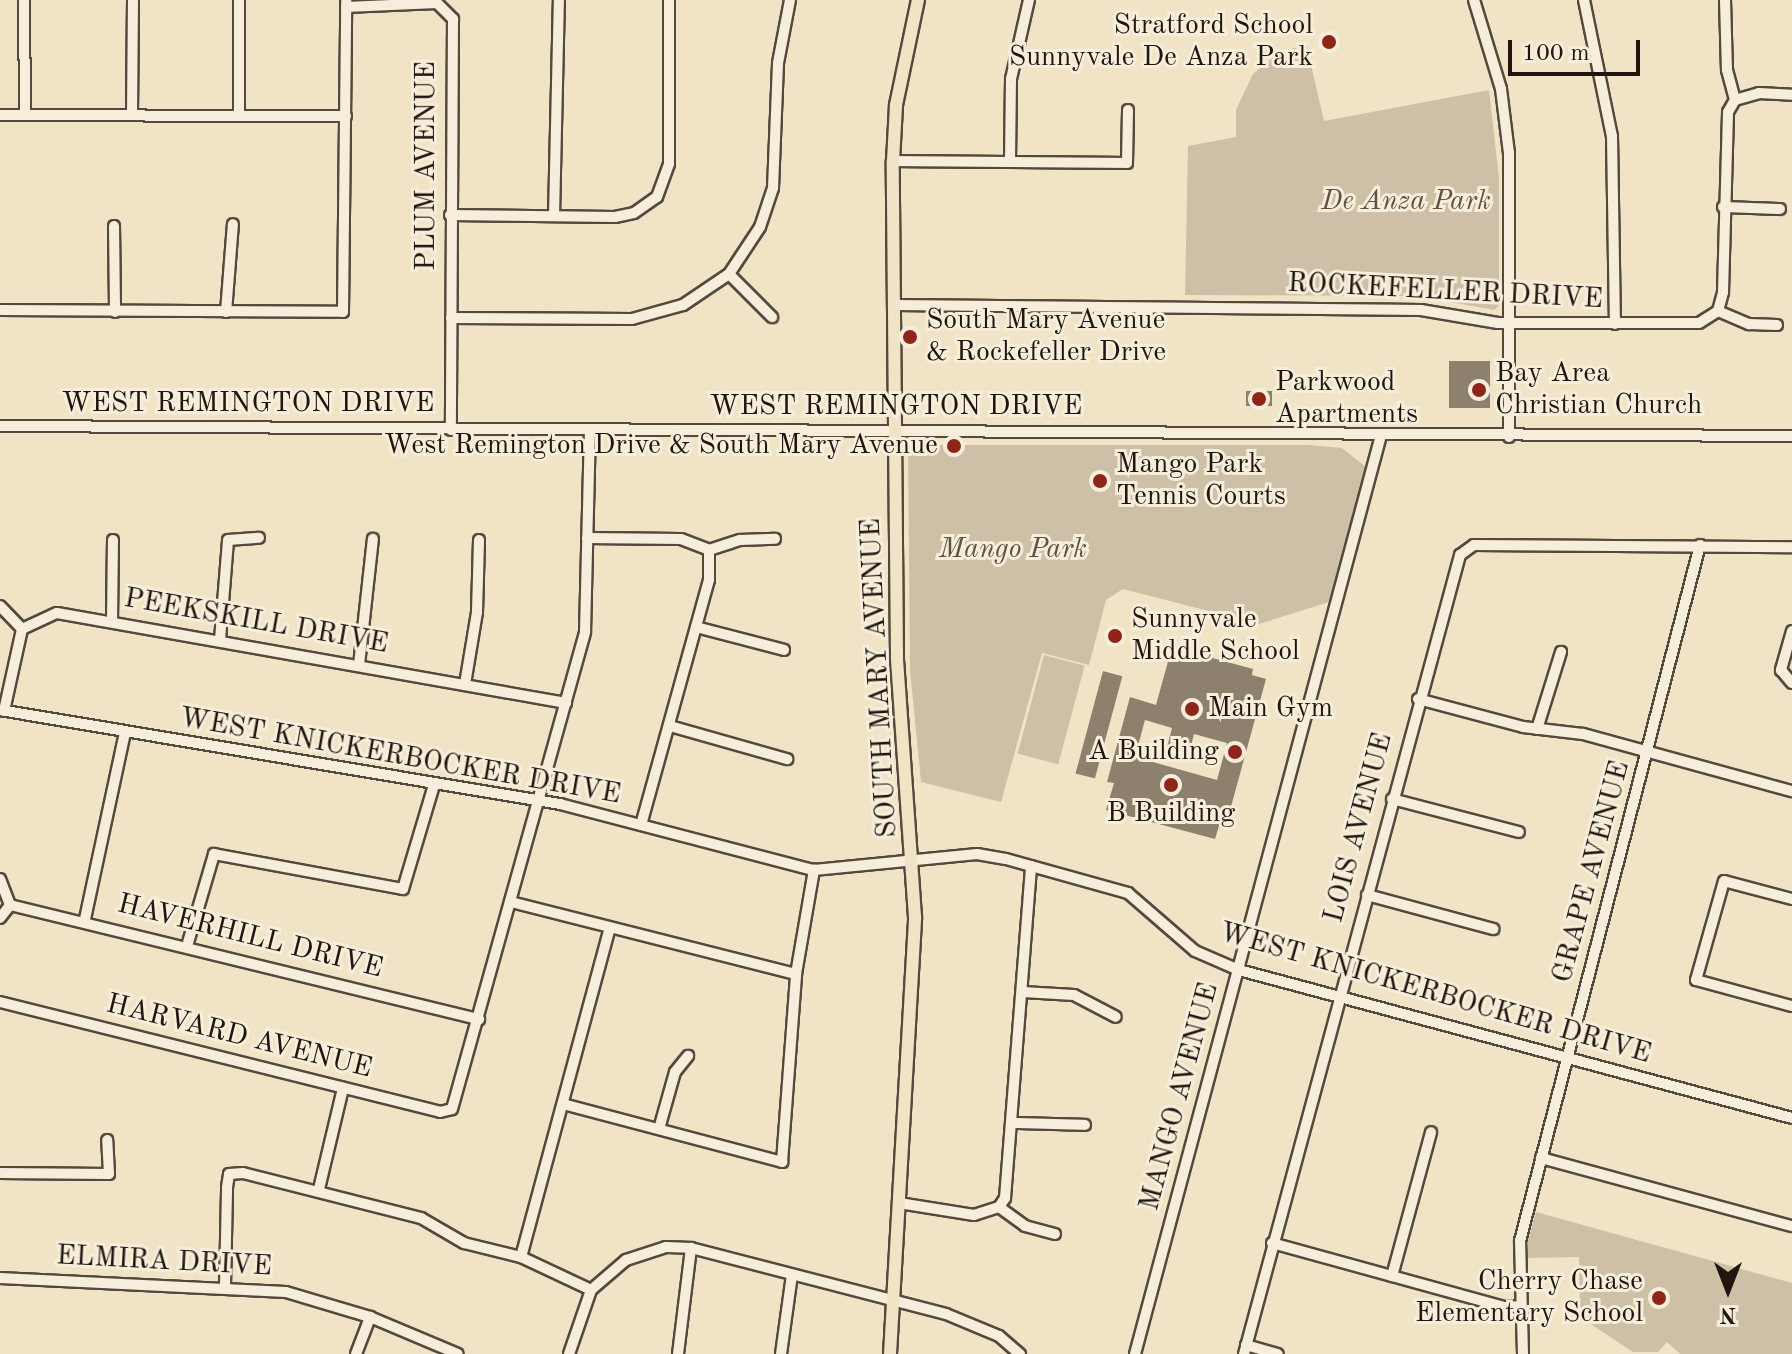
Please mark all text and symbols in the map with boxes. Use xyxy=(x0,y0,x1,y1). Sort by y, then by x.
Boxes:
place label: Stratford School Sunnyvale De Anza Park xyxy=(1009,9,1313,75)
scale bar xyxy=(1512,24,1644,74)
marker: Stratford School Sunnyvale De Anza Park xyxy=(1320,33,1338,51)
text: 100 m xyxy=(1522,42,1590,66)
street label: PLUM AVENUE xyxy=(410,61,444,271)
park label: De Anza Park xyxy=(1321,185,1491,219)
street label: ROCKEFELLER DRIVE xyxy=(1286,267,1604,317)
place label: South Mary Avenue & Rockefeller Drive xyxy=(926,304,1166,370)
marker: South Mary Avenue & Rockefeller Drive xyxy=(901,328,919,346)
place label: Bay Area Christian Church xyxy=(1495,357,1702,423)
place label: Parkwood Apartments xyxy=(1275,366,1418,432)
marker: Bay Area Christian Church xyxy=(1470,381,1488,399)
street label: WEST REMINGTON DRIVE xyxy=(62,387,434,421)
street label: WEST REMINGTON DRIVE xyxy=(710,390,1082,424)
marker: Parkwood Apartments xyxy=(1250,390,1268,408)
place label: West Remington Drive & South Mary Avenue xyxy=(384,429,938,463)
marker: West Remington Drive & South Mary Avenue xyxy=(945,437,963,455)
place label: Mango Park Tennis Courts xyxy=(1116,448,1286,514)
marker: Mango Park Tennis Courts xyxy=(1091,472,1109,490)
street label: SOUTH MARY AVENUE xyxy=(855,517,905,839)
park label: Mango Park xyxy=(939,533,1087,567)
street label: PEEKSKILL DRIVE xyxy=(121,582,391,662)
place label: Sunnyvale Middle School xyxy=(1131,603,1300,669)
marker: Sunnyvale Middle School xyxy=(1106,627,1124,645)
place label: Main Gym xyxy=(1208,692,1333,726)
marker: Main Gym xyxy=(1183,700,1201,718)
street label: WEST KNICKERBOCKER DRIVE xyxy=(177,702,623,812)
street label: LOIS AVENUE xyxy=(1318,729,1400,927)
place label: A Building xyxy=(1088,735,1219,769)
marker: A Building xyxy=(1226,743,1244,761)
street label: GRAPE AVENUE xyxy=(1546,757,1638,987)
marker: B Building xyxy=(1162,776,1180,794)
place label: B Building xyxy=(1107,797,1235,831)
street label: HAVERHILL DRIVE xyxy=(114,888,386,986)
street label: WEST KNICKERBOCKER DRIVE xyxy=(1215,916,1655,1072)
street label: MANGO AVENUE xyxy=(1133,979,1227,1215)
street label: HARVARD AVENUE xyxy=(103,988,375,1086)
street label: ELMIRA DRIVE xyxy=(55,1240,273,1284)
north arrow xyxy=(1688,1250,1768,1330)
place label: Cherry Chase Elementary School xyxy=(1415,1265,1643,1331)
marker: Cherry Chase Elementary School xyxy=(1650,1289,1668,1307)
text: N xyxy=(1720,1303,1736,1325)

